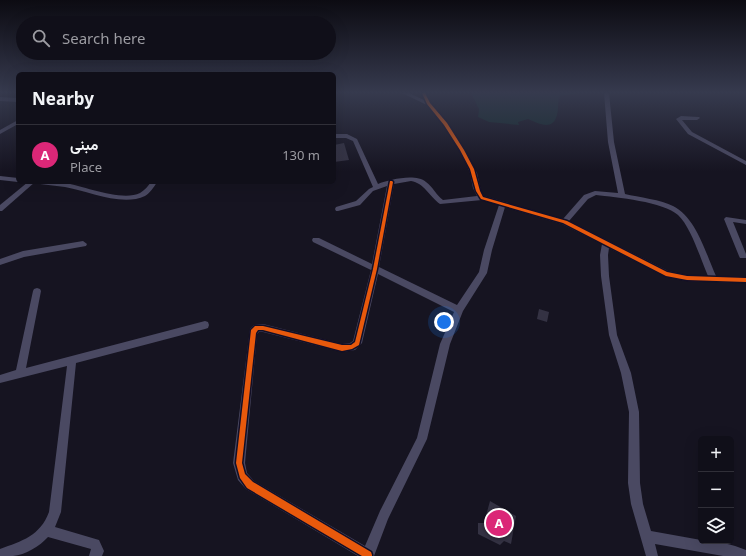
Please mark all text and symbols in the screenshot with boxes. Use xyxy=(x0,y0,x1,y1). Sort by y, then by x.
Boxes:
search box xyxy=(16,16,336,60)
icon: search xyxy=(30,27,52,49)
text: Search here xyxy=(62,28,145,48)
text: Nearby xyxy=(32,87,94,110)
text: مبنى xyxy=(70,134,98,154)
text: A xyxy=(41,146,50,164)
text: 130 m xyxy=(282,146,320,164)
text: Place xyxy=(70,158,102,176)
your location xyxy=(434,312,454,332)
map controls xyxy=(698,436,734,544)
button: + xyxy=(698,436,734,472)
button: − xyxy=(698,472,734,508)
pin: A xyxy=(486,508,512,538)
button: layers xyxy=(698,508,734,544)

